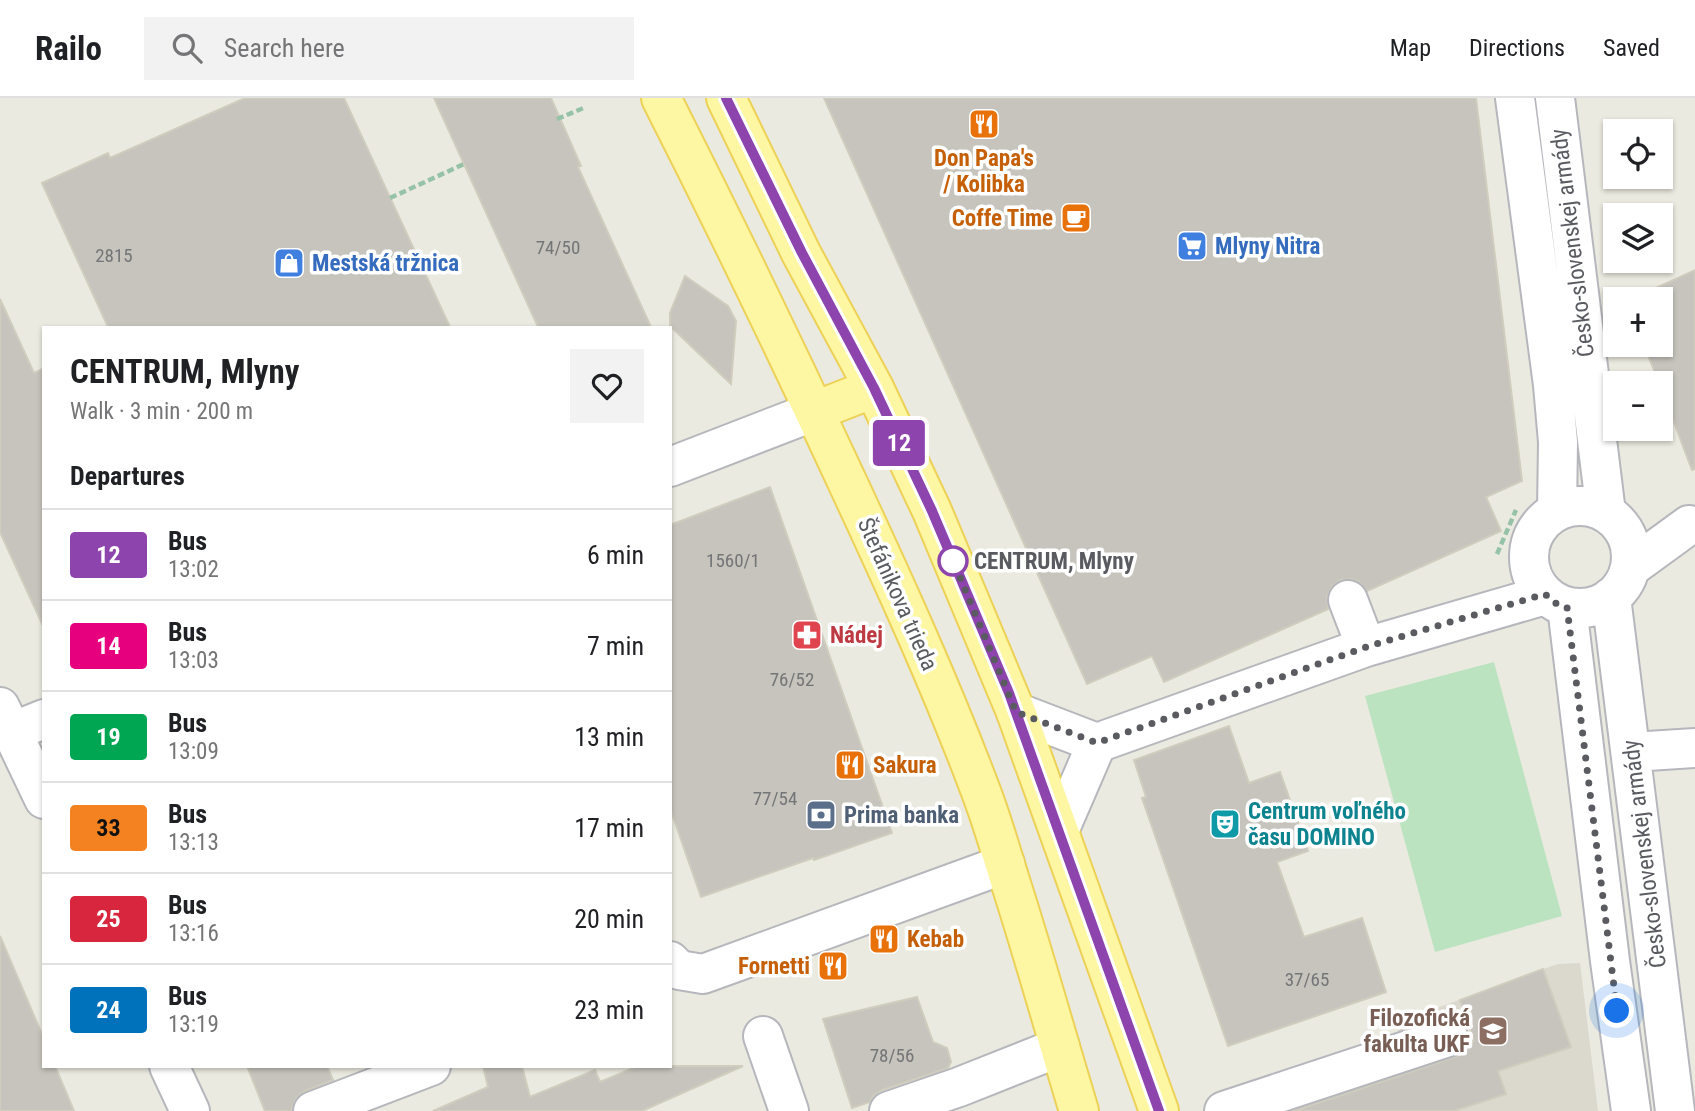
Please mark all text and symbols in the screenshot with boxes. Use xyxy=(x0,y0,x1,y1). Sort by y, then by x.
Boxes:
search box xyxy=(144,17,634,80)
text: Railo xyxy=(35,29,102,68)
icon: search xyxy=(168,29,206,67)
text: Search here xyxy=(224,33,345,63)
text: Map xyxy=(1390,34,1431,62)
text: Directions xyxy=(1469,34,1565,62)
text: Saved xyxy=(1603,34,1660,62)
restaurant icon: Don Papa's / Kolibka xyxy=(967,107,1001,141)
map controls xyxy=(1603,119,1673,441)
button: locate xyxy=(1603,119,1673,189)
street label: Česko-slovenskej armády xyxy=(1543,127,1600,359)
place label: Don Papa's / Kolibka xyxy=(934,145,1034,198)
cafe icon: Coffe Time xyxy=(1059,201,1093,235)
button: layers xyxy=(1603,203,1673,273)
place label: Coffe Time xyxy=(952,205,1053,232)
supermarket icon: Mlyny Nitra xyxy=(1175,229,1209,263)
place label: Mlyny Nitra xyxy=(1215,233,1321,260)
house number: 74/50 xyxy=(536,236,580,259)
house number: 2815 xyxy=(95,244,133,267)
shop icon: Mestská tržnica xyxy=(272,246,306,280)
place label: Mestská tržnica xyxy=(312,250,459,277)
button: + xyxy=(1603,287,1673,357)
button: heart xyxy=(570,349,644,423)
text: CENTRUM, Mlyny xyxy=(70,352,299,391)
button: − xyxy=(1603,371,1673,441)
text: Walk · 3 min · 200 m xyxy=(70,398,253,425)
line badge: 12 xyxy=(867,420,930,466)
text: 12 xyxy=(887,429,911,457)
text: Departures xyxy=(70,461,185,491)
street label: Štefánikova trieda xyxy=(852,513,944,675)
text: Bus xyxy=(168,526,207,556)
text: 6 min xyxy=(587,540,644,570)
text: 12 xyxy=(96,541,121,569)
marker: CENTRUM, Mlyny xyxy=(938,546,968,576)
place label: CENTRUM, Mlyny xyxy=(974,548,1135,575)
house number: 1560/1 xyxy=(706,549,760,572)
text: 13:02 xyxy=(168,556,219,583)
text: Bus xyxy=(168,617,207,647)
pharmacy icon: Nádej xyxy=(790,618,824,652)
place label: Nádej xyxy=(830,622,883,649)
text: 7 min xyxy=(587,631,644,661)
text: 14 xyxy=(96,632,121,660)
text: 13:03 xyxy=(168,647,219,674)
house number: 76/52 xyxy=(770,668,814,691)
text: Bus xyxy=(168,708,207,738)
text: 13 min xyxy=(574,722,644,752)
text: 19 xyxy=(96,723,121,751)
text: 13:09 xyxy=(168,738,219,765)
street label: Česko-slovenskej armády xyxy=(1615,738,1672,970)
restaurant icon: Sakura xyxy=(833,748,867,782)
place label: Sakura xyxy=(873,752,937,779)
house number: 77/54 xyxy=(753,787,797,810)
bank icon: Prima banka xyxy=(804,798,838,832)
place label: Centrum voľného času DOMINO xyxy=(1248,798,1406,851)
text: Bus xyxy=(168,799,207,829)
place label: Prima banka xyxy=(844,802,959,829)
theatre icon: Centrum voľného času DOMINO xyxy=(1208,807,1242,841)
text: 17 min xyxy=(574,813,644,843)
text: 33 xyxy=(96,814,121,842)
text: 13:13 xyxy=(168,829,219,856)
text: Bus xyxy=(168,890,207,920)
text: 20 min xyxy=(574,904,644,934)
text: 25 xyxy=(96,905,121,933)
text: 13:16 xyxy=(168,920,219,947)
restaurant icon: Kebab xyxy=(867,922,901,956)
place label: Kebab xyxy=(907,926,964,953)
restaurant icon: Fornetti xyxy=(816,949,850,983)
place label: Fornetti xyxy=(738,953,810,980)
house number: 37/65 xyxy=(1285,968,1329,991)
text: Bus xyxy=(168,981,207,1011)
your location xyxy=(1599,993,1634,1028)
text: 23 min xyxy=(574,995,644,1025)
text: 24 xyxy=(96,996,121,1024)
place label: Filozofická fakulta UKF xyxy=(1364,1005,1470,1058)
text: 13:19 xyxy=(168,1011,219,1038)
school or university icon: Filozofická fakulta UKF xyxy=(1476,1014,1510,1048)
house number: 78/56 xyxy=(870,1044,914,1067)

